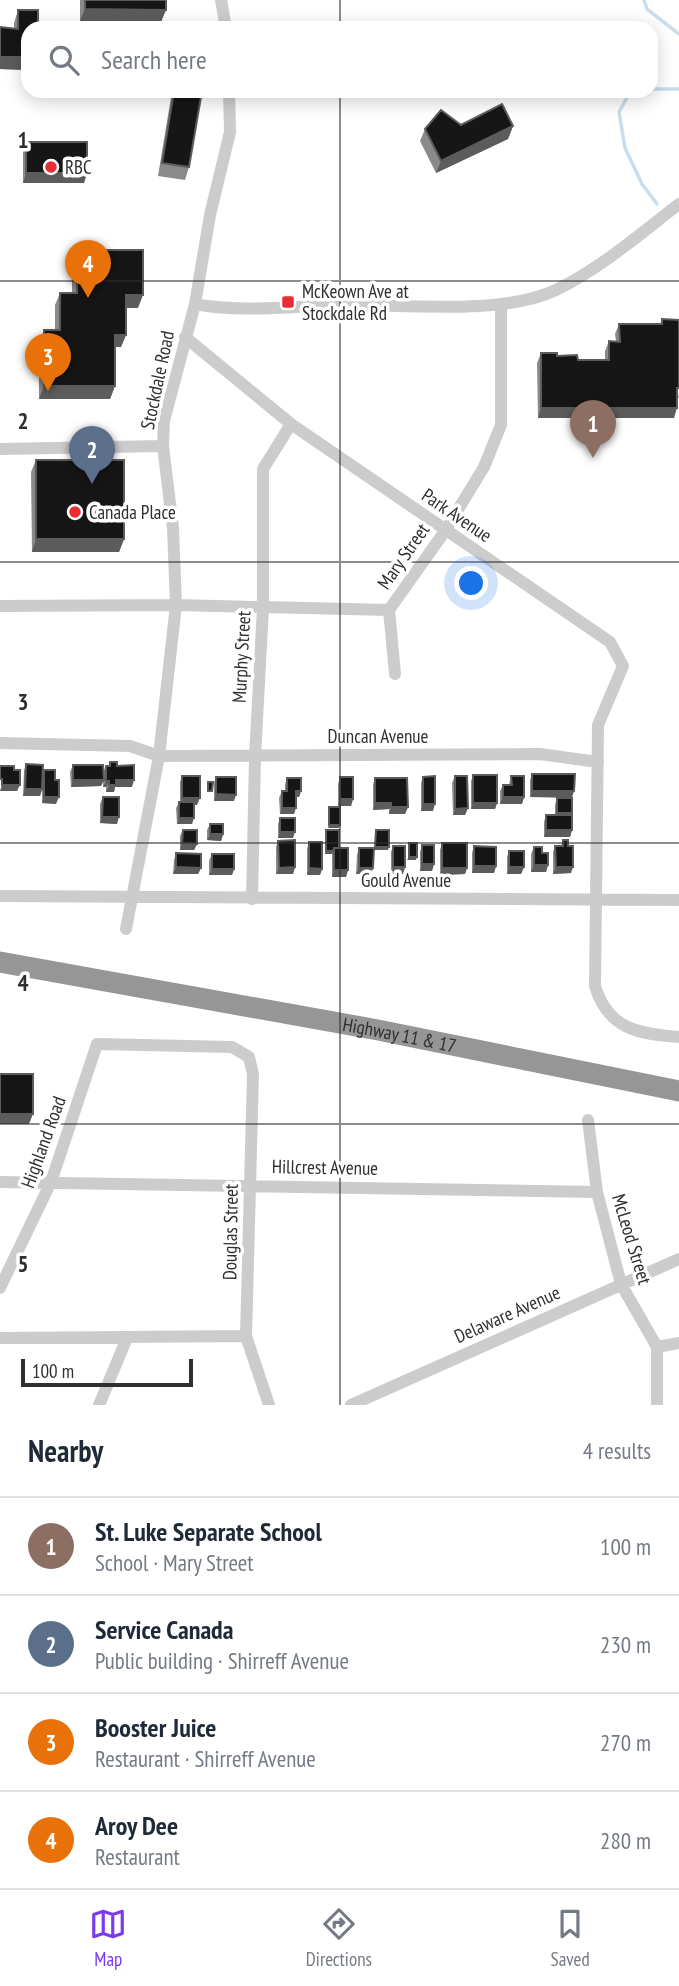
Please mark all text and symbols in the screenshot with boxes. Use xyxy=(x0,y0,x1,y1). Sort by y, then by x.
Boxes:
search box xyxy=(21,21,658,98)
icon: search xyxy=(45,41,83,79)
text: Search here xyxy=(101,43,207,76)
text: 1 xyxy=(18,125,29,154)
place label: RBC xyxy=(65,155,92,179)
marker: RBC xyxy=(43,159,59,175)
pin: 4 xyxy=(65,240,111,298)
place label: McKeown Ave at Stockdale Rd xyxy=(302,279,410,325)
marker: McKeown Ave at Stockdale Rd xyxy=(280,294,296,310)
street label: Stockdale Road xyxy=(135,329,179,431)
pin: 3 xyxy=(25,333,71,391)
pin: 1 xyxy=(570,400,616,458)
text: 2 xyxy=(18,406,29,435)
pin: 2 xyxy=(69,426,115,484)
street label: Park Avenue xyxy=(417,483,497,547)
place label: Canada Place xyxy=(89,500,176,524)
marker: Canada Place xyxy=(67,504,83,520)
street label: Mary Street xyxy=(372,518,435,594)
your location xyxy=(454,566,488,600)
street label: Murphy Street xyxy=(227,610,255,704)
text: 3 xyxy=(18,687,29,716)
street label: Duncan Avenue xyxy=(328,724,429,748)
street label: Gould Avenue xyxy=(361,868,451,892)
text: 4 xyxy=(18,968,29,997)
street label: Highway 11 & 17 xyxy=(341,1012,458,1058)
street label: Highland Road xyxy=(15,1093,71,1191)
street label: Hillcrest Avenue xyxy=(272,1154,378,1180)
street label: Douglas Street xyxy=(217,1183,243,1280)
street label: McLeod Street xyxy=(607,1191,657,1288)
text: 5 xyxy=(18,1249,29,1278)
street label: Delaware Avenue xyxy=(450,1280,564,1348)
scale bar xyxy=(21,1356,192,1388)
text: 100 m xyxy=(32,1359,74,1383)
text: Nearby xyxy=(28,1431,103,1470)
text: 4 results xyxy=(583,1436,651,1465)
text: St. Luke Separate School xyxy=(95,1515,322,1548)
text: 1 xyxy=(46,1532,57,1561)
text: 100 m xyxy=(600,1532,651,1561)
text: School · Mary Street xyxy=(95,1548,254,1577)
text: Service Canada xyxy=(95,1613,233,1646)
text: 2 xyxy=(46,1630,57,1659)
text: 230 m xyxy=(600,1630,651,1659)
text: Public building · Shirreff Avenue xyxy=(95,1646,349,1675)
text: Booster Juice xyxy=(95,1711,216,1744)
text: 3 xyxy=(46,1728,57,1757)
text: 270 m xyxy=(600,1728,651,1757)
text: Restaurant · Shirreff Avenue xyxy=(95,1744,316,1773)
text: Aroy Dee xyxy=(95,1809,178,1842)
text: 4 xyxy=(46,1826,57,1855)
text: 280 m xyxy=(600,1826,651,1855)
text: Restaurant xyxy=(95,1842,180,1871)
tab: Map xyxy=(89,1905,127,1971)
tab: Directions xyxy=(306,1905,372,1971)
tab: Saved xyxy=(551,1905,590,1971)

